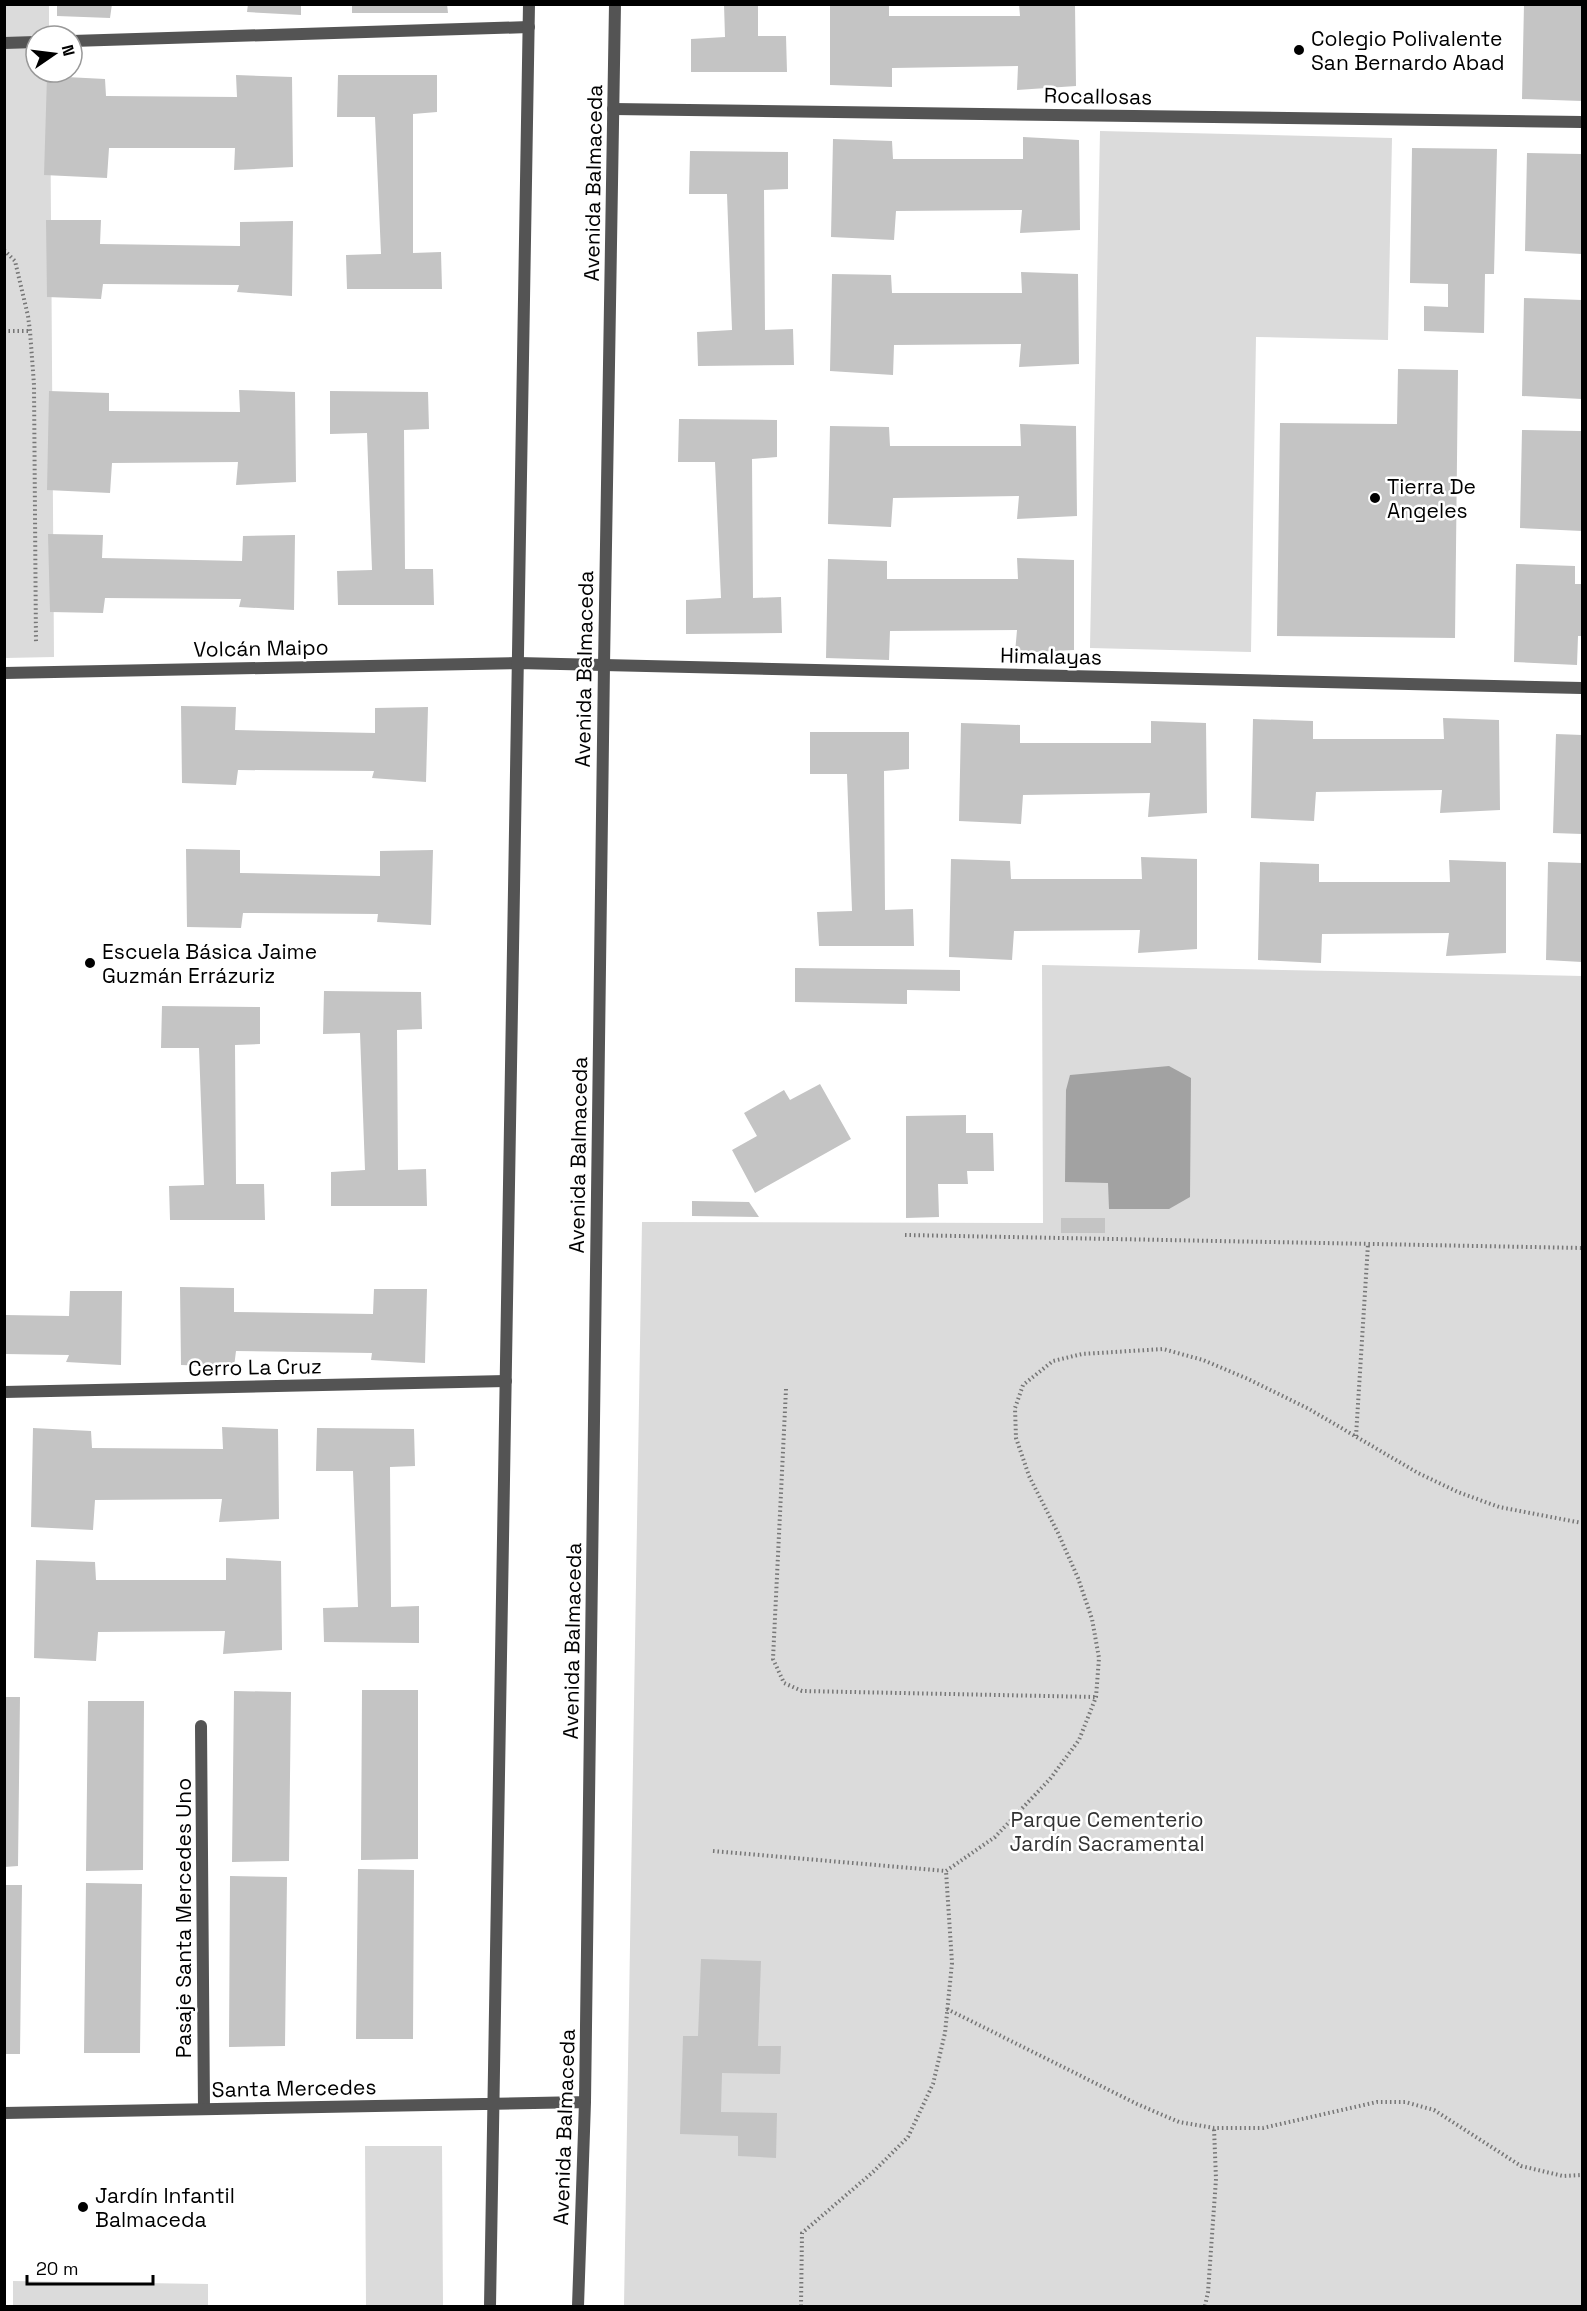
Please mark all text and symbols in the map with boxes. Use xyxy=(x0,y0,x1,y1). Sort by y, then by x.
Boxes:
north arrow xyxy=(24,24,84,84)
place label: Colegio Polivalente San Bernardo Abad xyxy=(1311,25,1505,76)
text: N xyxy=(57,43,80,58)
marker: Colegio Polivalente San Bernardo Abad xyxy=(1292,43,1306,57)
street label: Rocallosas xyxy=(1044,82,1152,110)
street label: Avenida Balmaceda xyxy=(578,84,608,282)
place label: Tierra De Angeles xyxy=(1387,473,1476,524)
marker: Tierra De Angeles xyxy=(1368,491,1382,505)
street label: Avenida Balmaceda xyxy=(569,570,599,768)
street label: Volcán Maipo xyxy=(193,633,329,663)
street label: Himalayas xyxy=(1000,642,1102,670)
place label: Escuela Básica Jaime Guzmán Errázuriz xyxy=(102,938,317,989)
marker: Escuela Básica Jaime Guzmán Errázuriz xyxy=(83,956,97,970)
street label: Avenida Balmaceda xyxy=(563,1056,593,1254)
street label: Cerro La Cruz xyxy=(188,1352,322,1382)
street label: Avenida Balmaceda xyxy=(557,1542,587,1740)
street label: Pasaje Santa Mercedes Uno xyxy=(170,1778,197,2058)
park label: Parque Cementerio Jardín Sacramental xyxy=(1009,1806,1205,1857)
street label: Avenida Balmaceda xyxy=(547,2028,581,2226)
street label: Santa Mercedes xyxy=(211,2073,377,2103)
place label: Jardín Infantil Balmaceda xyxy=(95,2182,235,2233)
marker: Jardín Infantil Balmaceda xyxy=(76,2200,90,2214)
scale bar xyxy=(27,2248,153,2286)
text: 20 m xyxy=(36,2257,79,2280)

